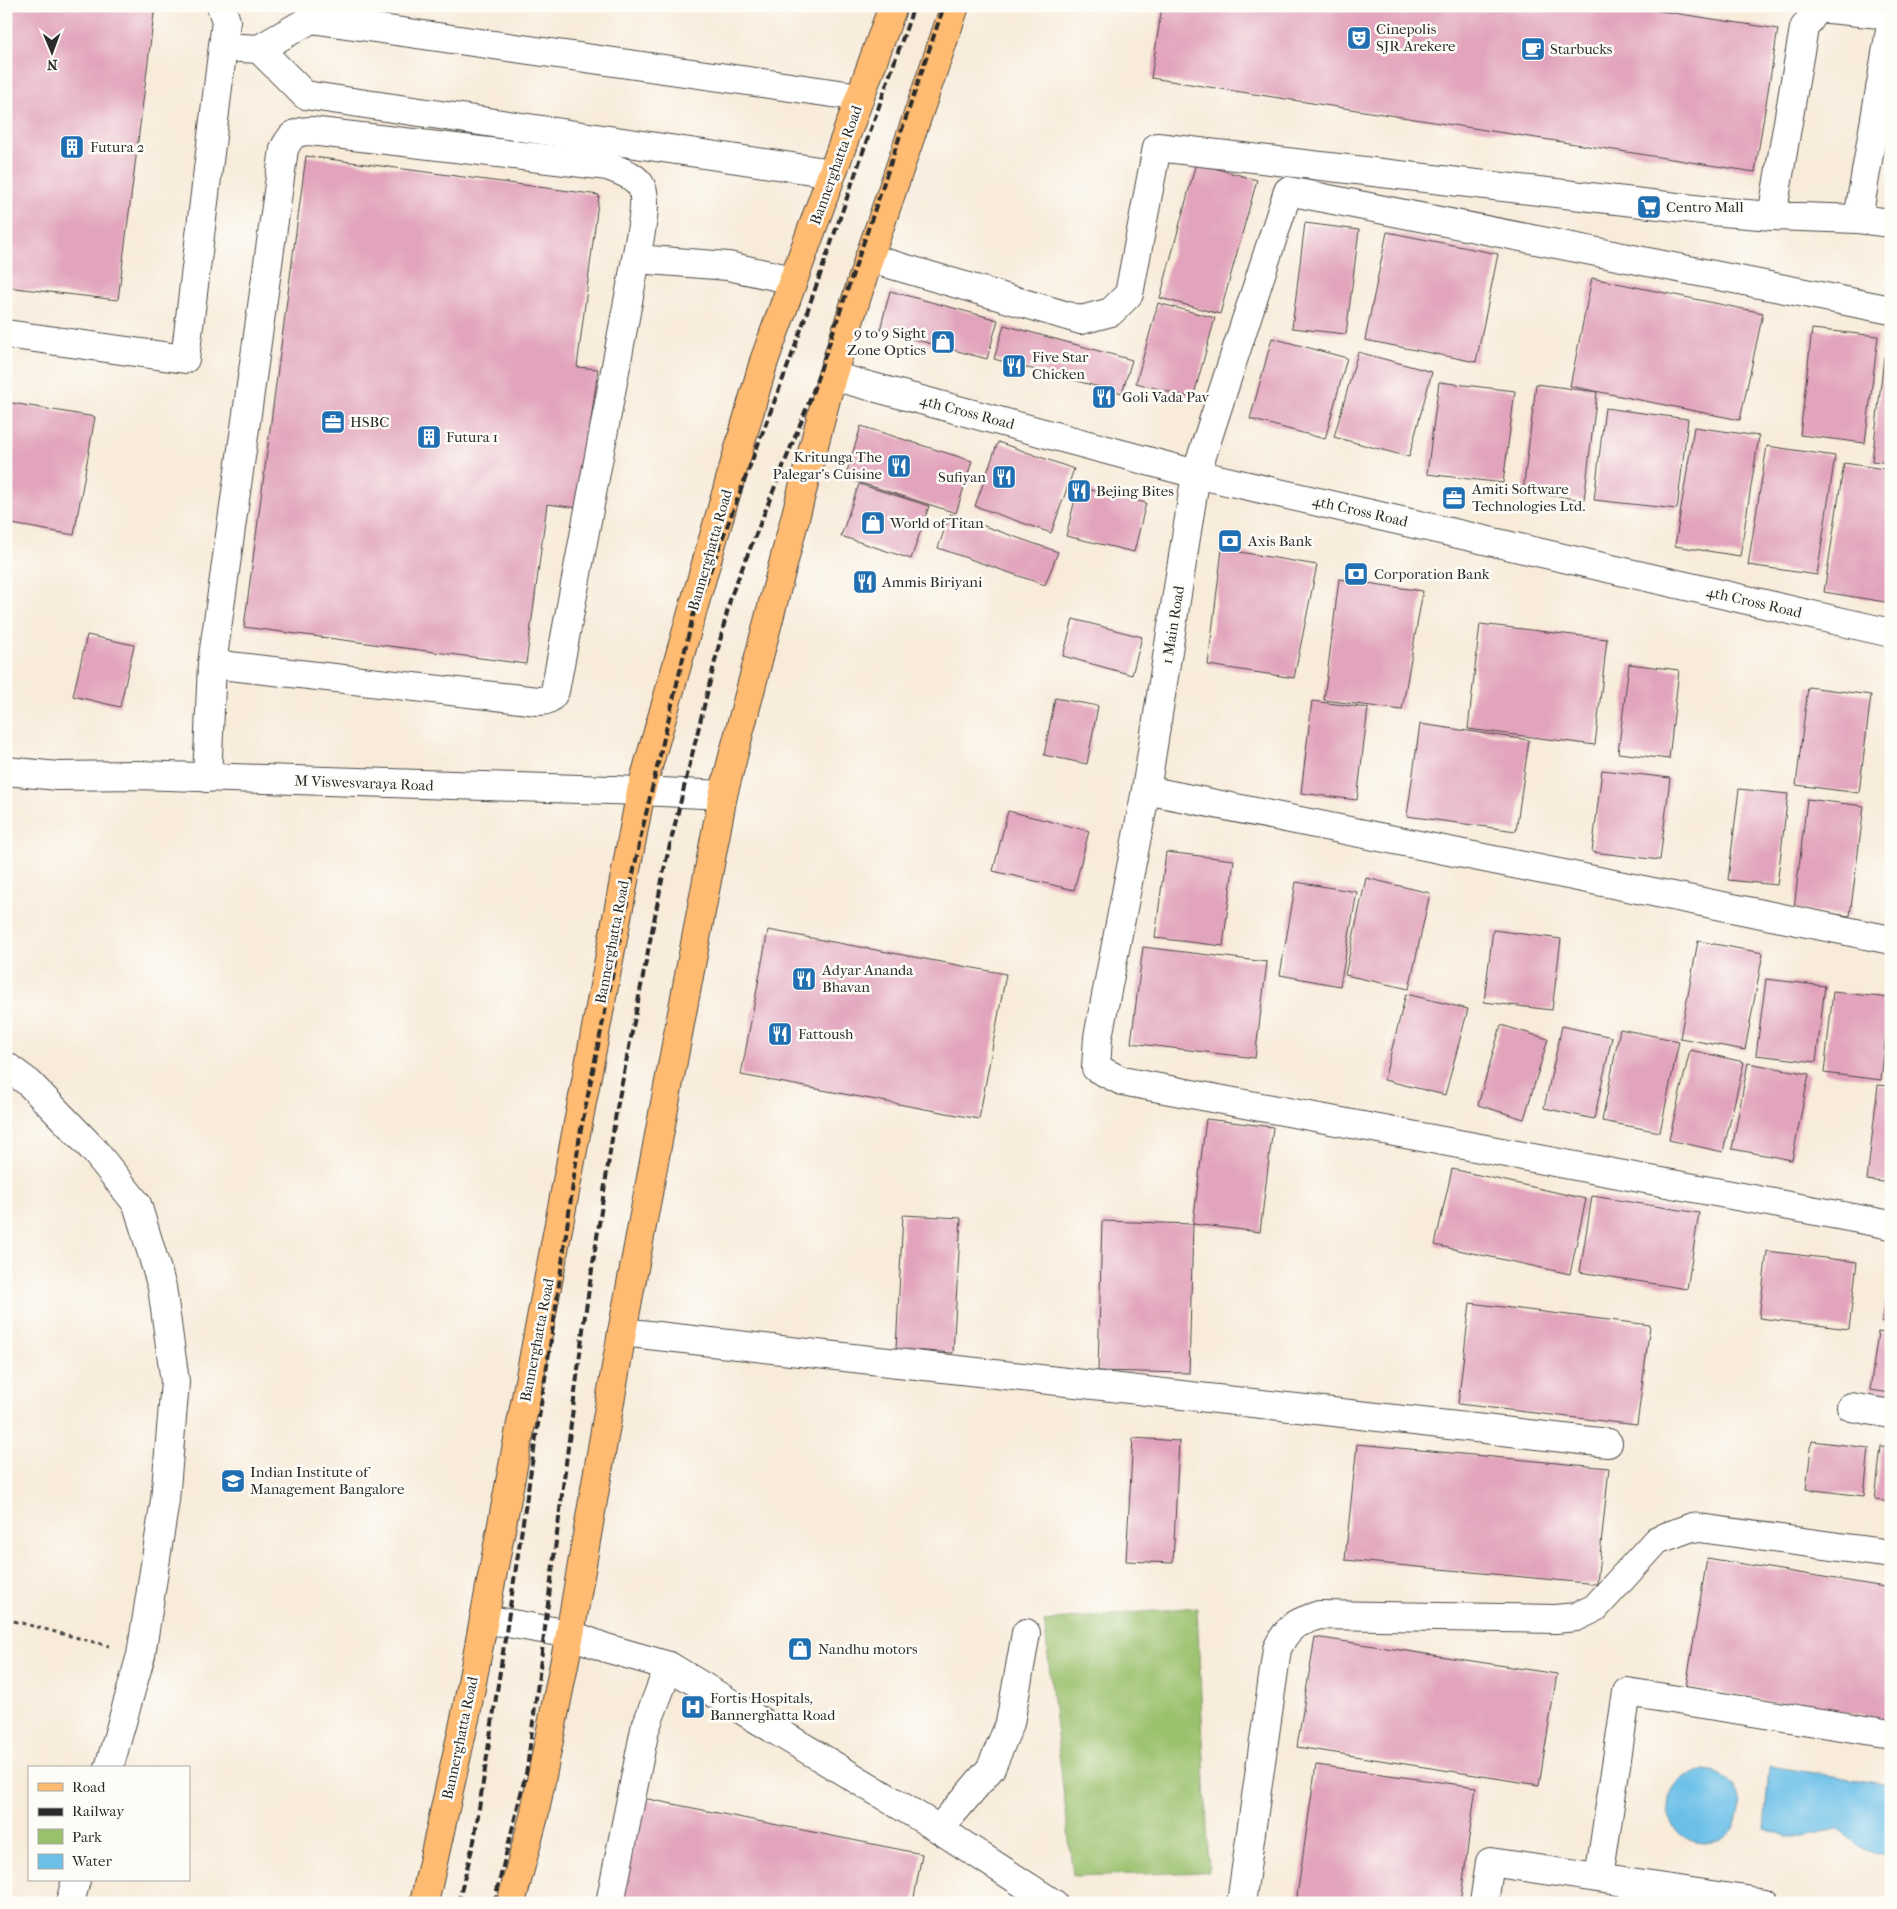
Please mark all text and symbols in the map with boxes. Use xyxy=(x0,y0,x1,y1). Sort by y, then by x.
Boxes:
place label: Cinepolis SJR Arekere xyxy=(1376,20,1456,55)
theatre icon: Cinepolis SJR Arekere xyxy=(1346,25,1372,51)
north arrow xyxy=(28,28,78,78)
cafe icon: Starbucks xyxy=(1520,36,1546,62)
place label: Starbucks xyxy=(1550,40,1613,58)
text: N xyxy=(46,56,58,73)
street label: Bannerghatta Road xyxy=(806,102,866,227)
building icon: Futura 2 xyxy=(59,134,85,160)
place label: Futura 2 xyxy=(90,138,145,156)
supermarket icon: Centro Mall xyxy=(1636,194,1662,220)
place label: Centro Mall xyxy=(1666,198,1744,216)
place label: 9 to 9 Sight Zone Optics xyxy=(847,324,927,359)
shop icon: 9 to 9 Sight Zone Optics xyxy=(930,329,956,355)
place label: Five Star Chicken xyxy=(1032,348,1089,383)
restaurant icon: Five Star Chicken xyxy=(1001,353,1027,379)
restaurant icon: Goli Vada Pav xyxy=(1091,384,1117,410)
place label: Goli Vada Pav xyxy=(1122,388,1210,406)
street label: 4th Cross Road xyxy=(918,391,1017,434)
office icon: HSBC xyxy=(320,409,346,435)
place label: HSBC xyxy=(350,413,389,431)
building icon: Futura 1 xyxy=(416,424,442,450)
place label: Futura 1 xyxy=(446,428,498,446)
place label: Kritunga The Palegar's Cuisine xyxy=(772,448,883,483)
restaurant icon: Kritunga The Palegar's Cuisine xyxy=(886,453,912,479)
restaurant icon: Sufiyan xyxy=(991,464,1017,490)
place label: Sufiyan xyxy=(938,468,986,486)
restaurant icon: Bejing Bites xyxy=(1066,478,1092,504)
place label: Amiti Software Technologies Ltd. xyxy=(1471,480,1586,515)
place label: Bejing Bites xyxy=(1096,482,1174,500)
office icon: Amiti Software Technologies Ltd. xyxy=(1441,485,1467,511)
street label: Bannerghatta Road xyxy=(684,486,736,613)
street label: 4th Cross Road xyxy=(1310,491,1410,531)
shop icon: World of Titan xyxy=(860,510,886,536)
place label: World of Titan xyxy=(889,514,984,532)
bank icon: Axis Bank xyxy=(1217,528,1243,554)
place label: Axis Bank xyxy=(1247,532,1312,550)
bank icon: Corporation Bank xyxy=(1343,561,1369,587)
place label: Corporation Bank xyxy=(1374,565,1490,583)
restaurant icon: Ammis Biriyani xyxy=(852,569,878,595)
place label: Ammis Biriyani xyxy=(881,573,983,591)
street label: 4th Cross Road xyxy=(1704,582,1804,622)
street label: 1 Main Road xyxy=(1158,584,1188,665)
street label: M Viswesvaraya Road xyxy=(294,772,435,794)
street label: Bannerghatta Road xyxy=(591,878,633,1005)
place label: Adyar Ananda Bhavan xyxy=(821,961,914,996)
restaurant icon: Adyar Ananda Bhavan xyxy=(791,966,817,992)
restaurant icon: Fattoush xyxy=(767,1021,793,1047)
place label: Fattoush xyxy=(798,1025,854,1043)
street label: Bannerghatta Road xyxy=(516,1276,558,1403)
place label: Indian Institute of Management Bangalore xyxy=(250,1463,405,1498)
school or university icon: Indian Institute of Management Bangalore xyxy=(220,1468,246,1494)
shop icon: Nandhu motors xyxy=(787,1636,813,1662)
place label: Nandhu motors xyxy=(818,1640,918,1658)
street label: Bannerghatta Road xyxy=(438,1674,482,1801)
place label: Fortis Hospitals, Bannerghatta Road xyxy=(710,1689,836,1724)
hospital icon: Fortis Hospitals, Bannerghatta Road xyxy=(680,1694,706,1720)
legend xyxy=(28,1766,190,1882)
text: Road xyxy=(72,1778,106,1796)
text: Railway xyxy=(72,1802,125,1820)
text: Park xyxy=(72,1828,102,1846)
text: Water xyxy=(71,1852,112,1870)

